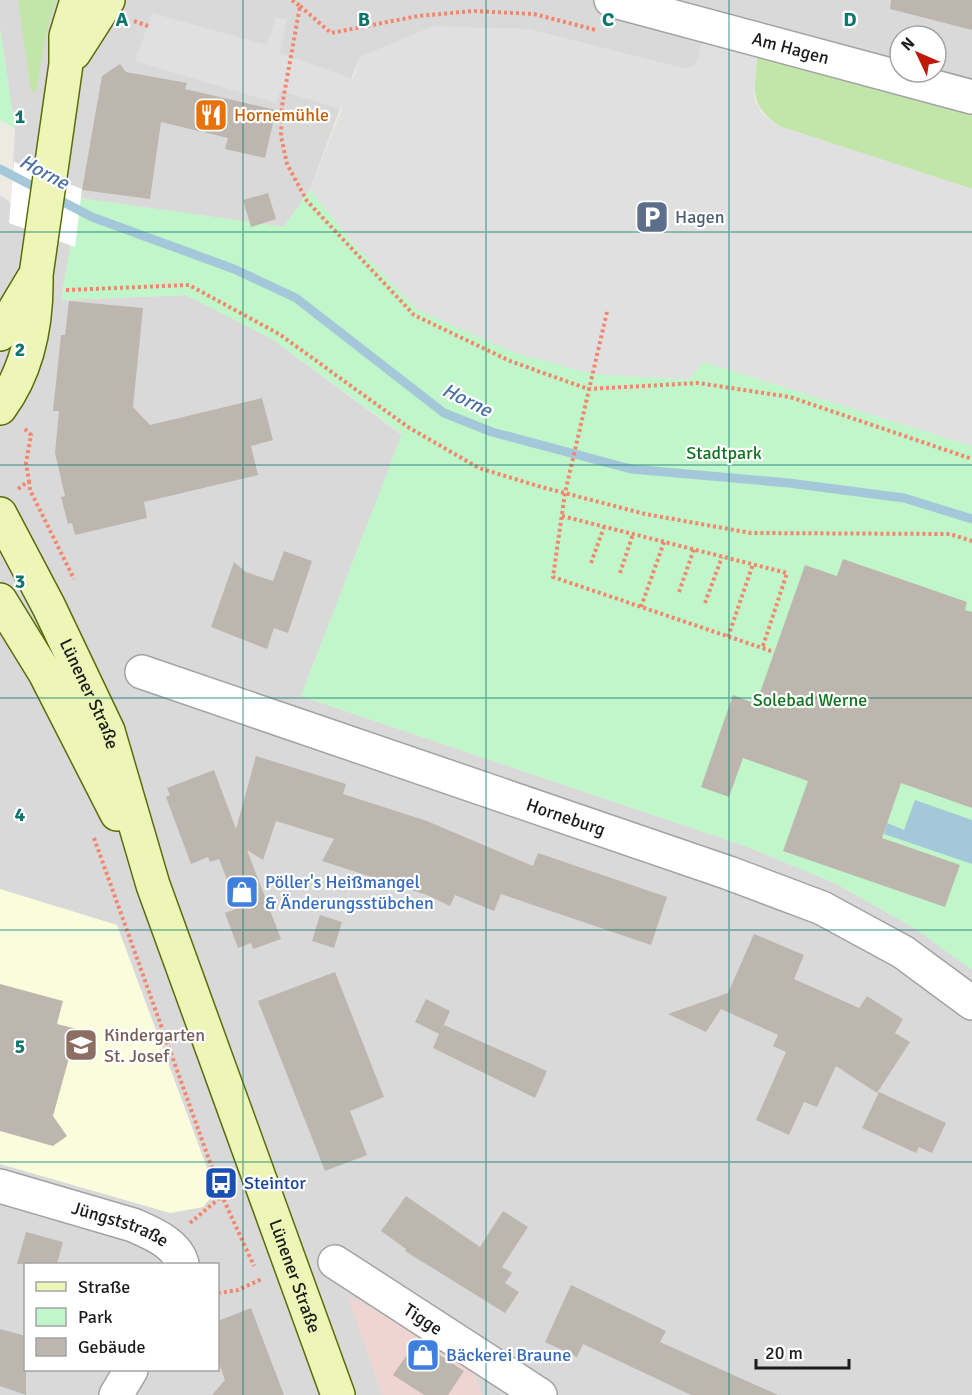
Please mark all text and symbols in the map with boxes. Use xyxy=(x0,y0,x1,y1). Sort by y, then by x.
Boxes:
text: A xyxy=(116,7,129,32)
text: B xyxy=(358,7,370,32)
text: C xyxy=(602,7,614,32)
text: D xyxy=(843,7,857,32)
north arrow xyxy=(888,24,948,84)
street label: Am Hagen xyxy=(750,27,832,69)
text: N xyxy=(897,33,919,55)
restaurant icon: Hornemühle xyxy=(193,97,229,133)
text: 1 xyxy=(15,104,26,129)
place label: Hornemühle xyxy=(234,104,329,126)
water label: Horne xyxy=(15,149,74,196)
parking icon: Hagen xyxy=(634,199,670,235)
place label: Hagen xyxy=(675,206,725,228)
text: 2 xyxy=(15,337,25,362)
water label: Horne xyxy=(438,377,497,423)
park label: Stadtpark xyxy=(686,442,762,464)
text: 3 xyxy=(15,569,25,594)
street label: Lünener Straße xyxy=(55,635,124,752)
park label: Solebad Werne xyxy=(753,689,867,711)
street label: Horneburg xyxy=(523,793,608,841)
text: 4 xyxy=(15,802,26,827)
place label: Pöller's Heißmangel & Änderungsstübchen xyxy=(265,871,434,914)
shop icon: Pöller's Heißmangel & Änderungsstübchen xyxy=(224,874,260,910)
place label: Kindergarten St. Josef xyxy=(104,1024,205,1067)
school or university icon: Kindergarten St. Josef xyxy=(63,1027,99,1063)
text: 5 xyxy=(15,1034,25,1059)
bus stop icon: Steintor xyxy=(203,1165,239,1201)
place label: Steintor xyxy=(244,1172,306,1194)
street label: Jüngststraße xyxy=(69,1197,173,1252)
street label: Lünener Straße xyxy=(264,1216,326,1336)
legend xyxy=(24,1263,219,1371)
text: Straße xyxy=(78,1276,130,1298)
street label: Tigge xyxy=(400,1299,447,1340)
text: Park xyxy=(78,1306,113,1328)
scale bar xyxy=(756,1332,849,1370)
text: Gebäude xyxy=(78,1336,146,1358)
shop icon: Bäckerei Braune xyxy=(405,1337,441,1373)
text: 20 m xyxy=(765,1342,803,1364)
place label: Bäckerei Braune xyxy=(446,1344,571,1366)

